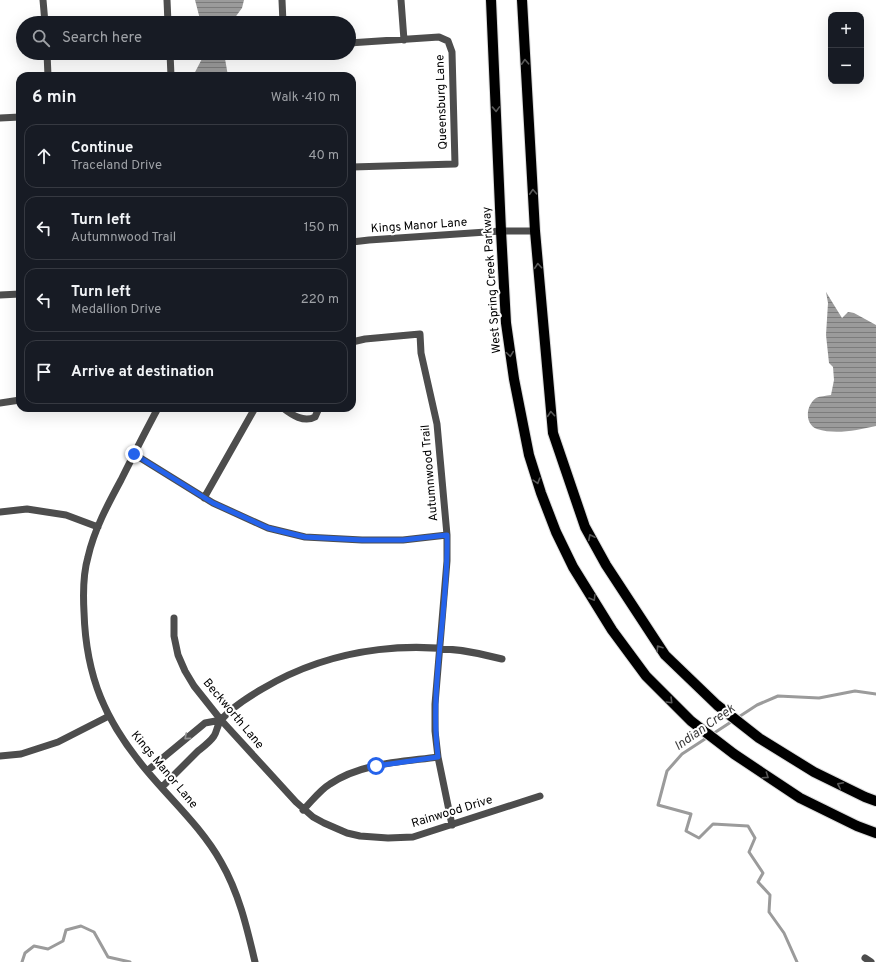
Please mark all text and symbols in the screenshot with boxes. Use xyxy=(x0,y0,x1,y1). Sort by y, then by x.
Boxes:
map controls xyxy=(828,12,864,84)
button: + xyxy=(828,12,864,48)
search box xyxy=(16,16,356,60)
icon: search xyxy=(30,27,52,49)
text: Search here xyxy=(62,29,142,48)
button: − xyxy=(828,48,864,84)
street label: Queensburg Lane xyxy=(432,54,452,150)
one-way arrow xyxy=(521,59,530,65)
text: 6 min xyxy=(32,87,76,109)
text: Walk · 410 m xyxy=(271,90,340,106)
one-way arrow xyxy=(491,106,500,112)
text: Continue xyxy=(71,139,133,158)
icon: ahead xyxy=(33,145,55,167)
text: 40 m xyxy=(309,148,339,164)
text: Traceland Drive xyxy=(71,158,162,174)
one-way arrow xyxy=(528,189,537,195)
street label: West Spring Creek Parkway xyxy=(479,206,505,354)
text: Turn left xyxy=(71,211,131,230)
street label: Kings Manor Lane xyxy=(370,215,468,237)
icon: left xyxy=(33,217,55,239)
text: 150 m xyxy=(304,220,339,236)
text: Autumnwood Trail xyxy=(71,230,176,246)
one-way arrow xyxy=(533,263,542,269)
text: Turn left xyxy=(71,283,131,302)
icon: left xyxy=(33,289,55,311)
text: 220 m xyxy=(301,292,339,308)
text: Medallion Drive xyxy=(71,302,161,318)
one-way arrow xyxy=(505,351,514,357)
icon: arrive xyxy=(33,361,55,383)
text: Arrive at destination xyxy=(71,363,214,382)
one-way arrow xyxy=(547,411,556,417)
street label: Autumnwood Trail xyxy=(418,424,442,522)
route end xyxy=(125,445,143,463)
one-way arrow xyxy=(532,477,541,484)
one-way arrow xyxy=(588,534,595,542)
one-way arrow xyxy=(588,594,595,601)
one-way arrow xyxy=(657,645,664,652)
street label: Beckworth Lane xyxy=(199,675,267,753)
one-way arrow xyxy=(666,696,673,704)
water label: Indian Creek xyxy=(672,701,739,755)
street label: Kings Manor Lane xyxy=(127,728,201,812)
one-way arrow xyxy=(185,733,192,740)
route start xyxy=(367,757,385,775)
one-way arrow xyxy=(762,771,769,779)
one-way arrow xyxy=(837,783,845,790)
street label: Rainwood Drive xyxy=(409,792,495,832)

